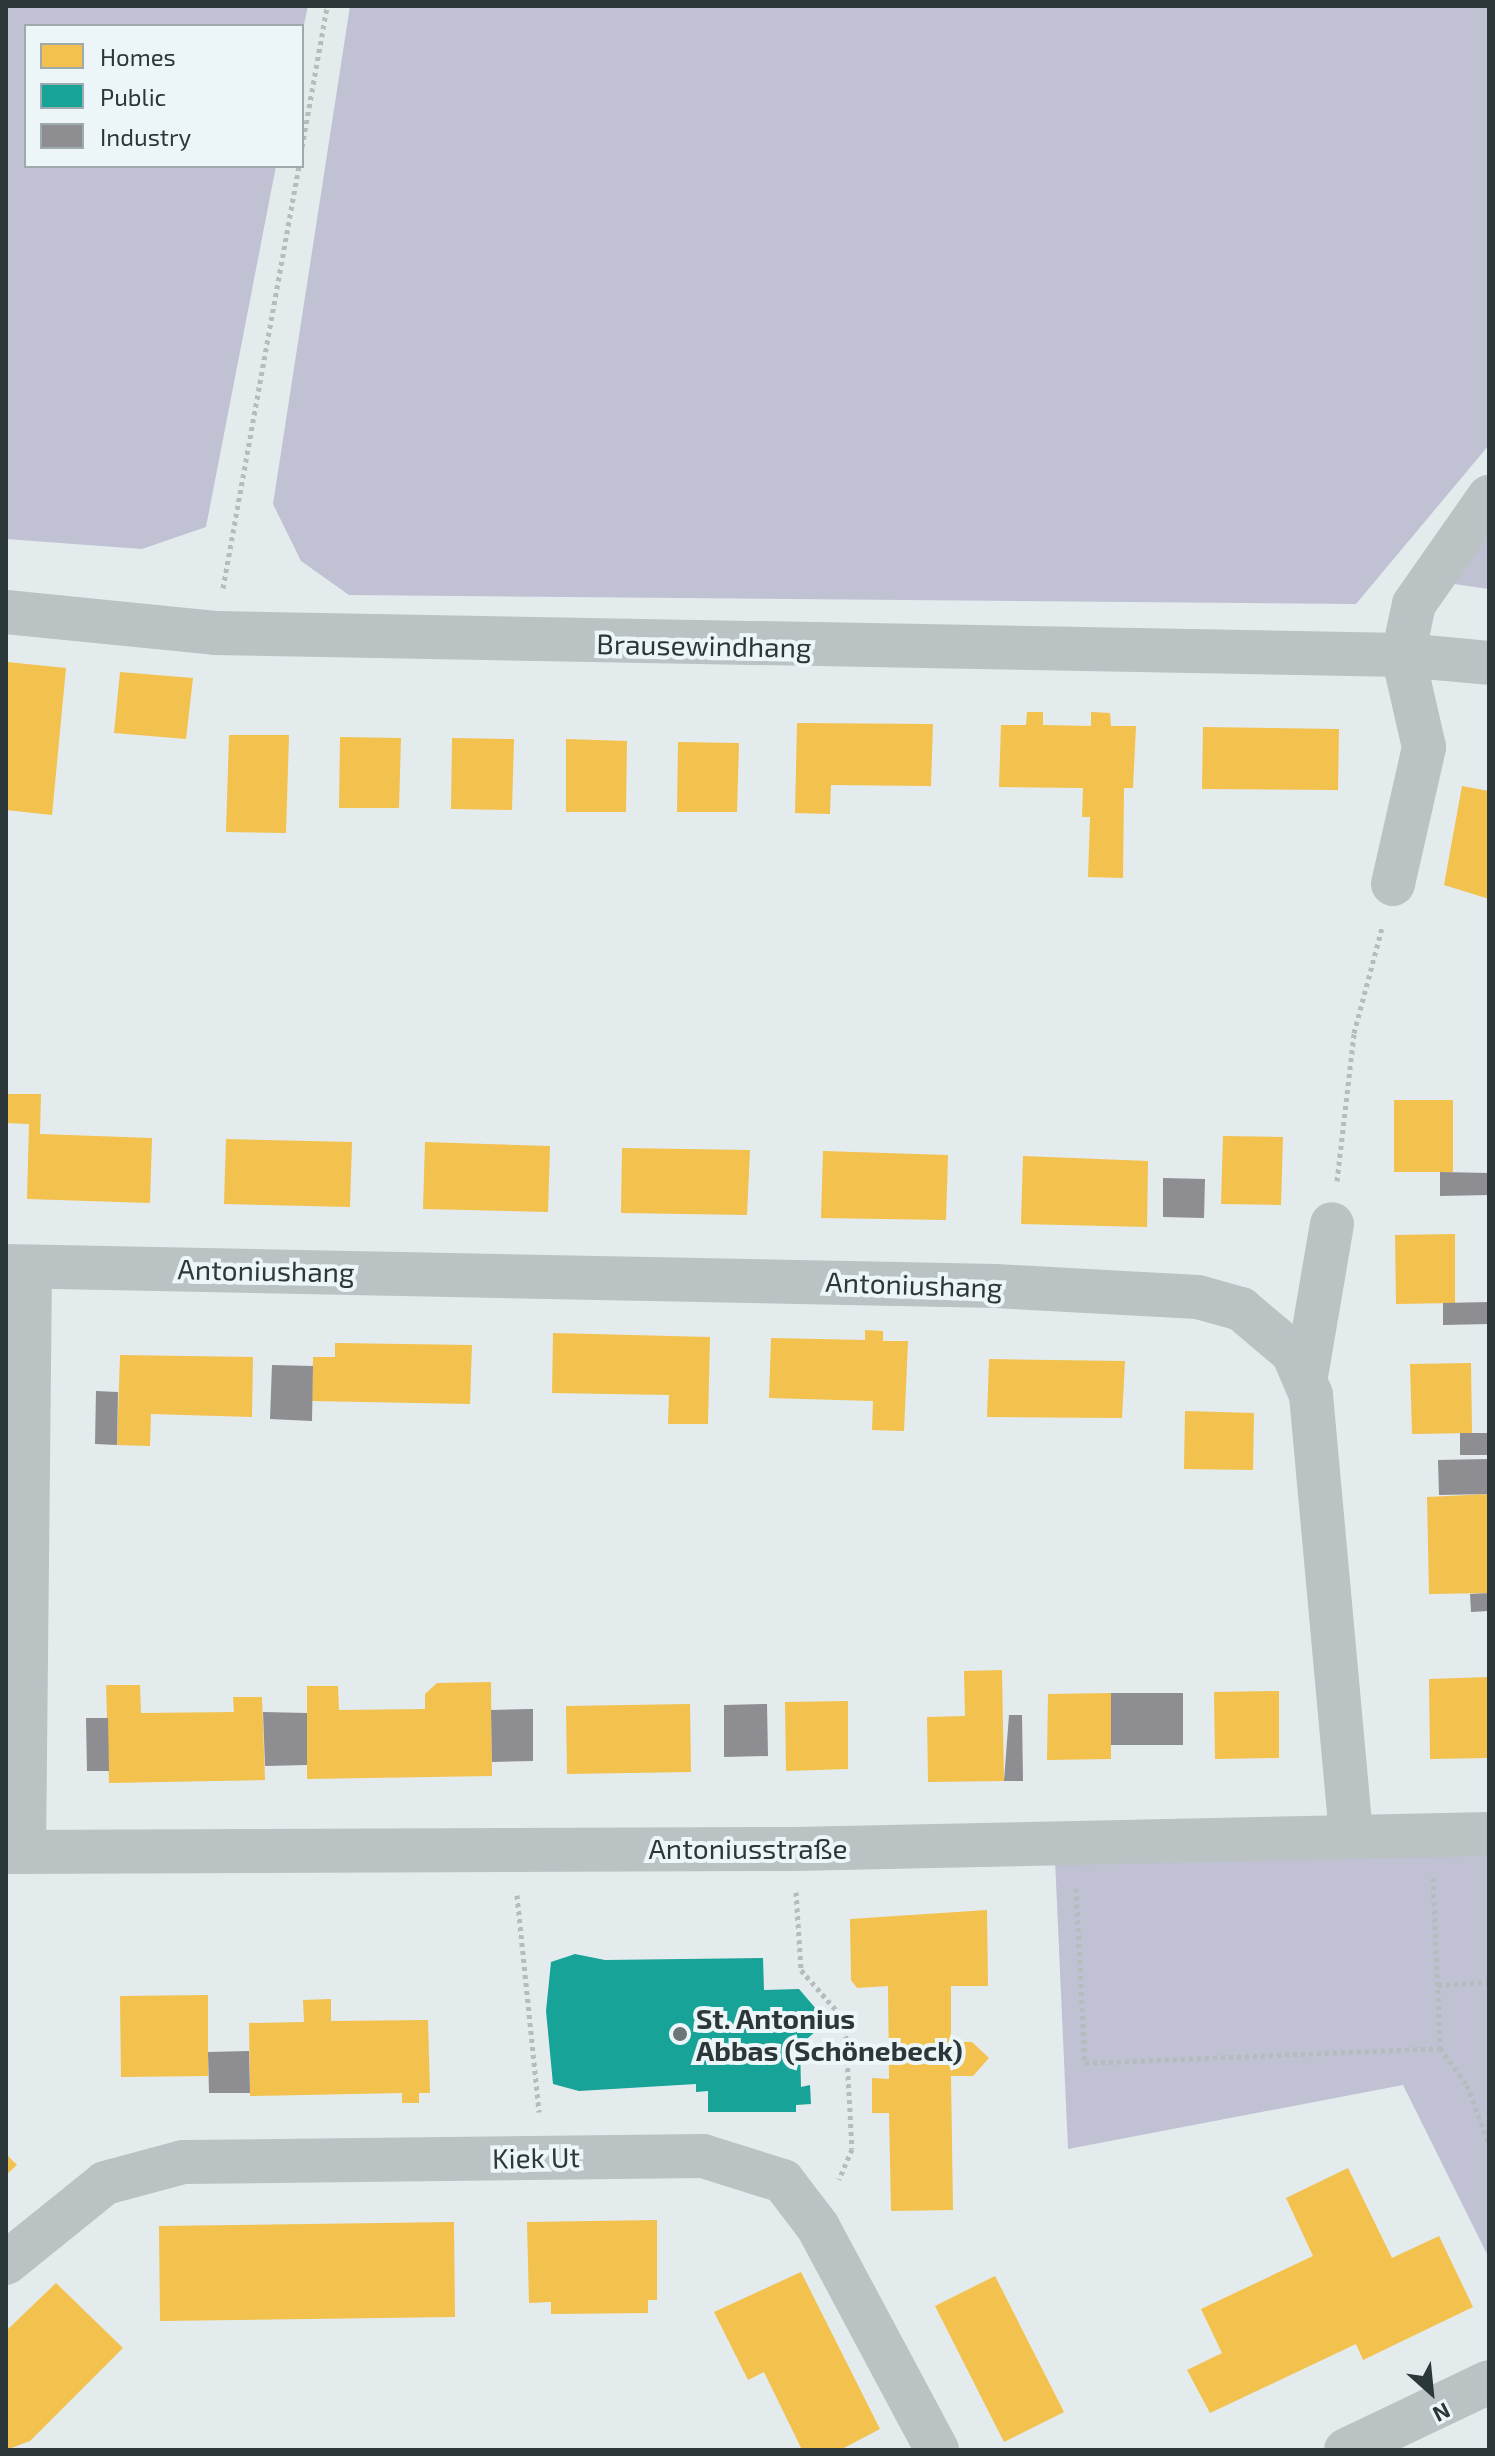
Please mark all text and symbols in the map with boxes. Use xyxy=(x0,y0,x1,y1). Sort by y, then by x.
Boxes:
legend xyxy=(24,24,304,168)
text: Homes xyxy=(100,42,176,71)
text: Public xyxy=(100,82,166,111)
text: Industry xyxy=(100,122,191,151)
street label: Brausewindhang xyxy=(596,626,812,664)
street label: Antoniushang xyxy=(177,1252,355,1288)
street label: Antoniushang xyxy=(825,1264,1003,1304)
street label: Antoniusstraße xyxy=(648,1831,848,1865)
place label: St. Antonius Abbas (Schönebeck) xyxy=(696,2001,963,2067)
marker: St. Antonius Abbas (Schönebeck) xyxy=(671,2025,689,2043)
street label: Kiek Ut xyxy=(492,2139,580,2175)
north arrow xyxy=(1391,2352,1471,2432)
text: N xyxy=(1429,2398,1455,2429)

